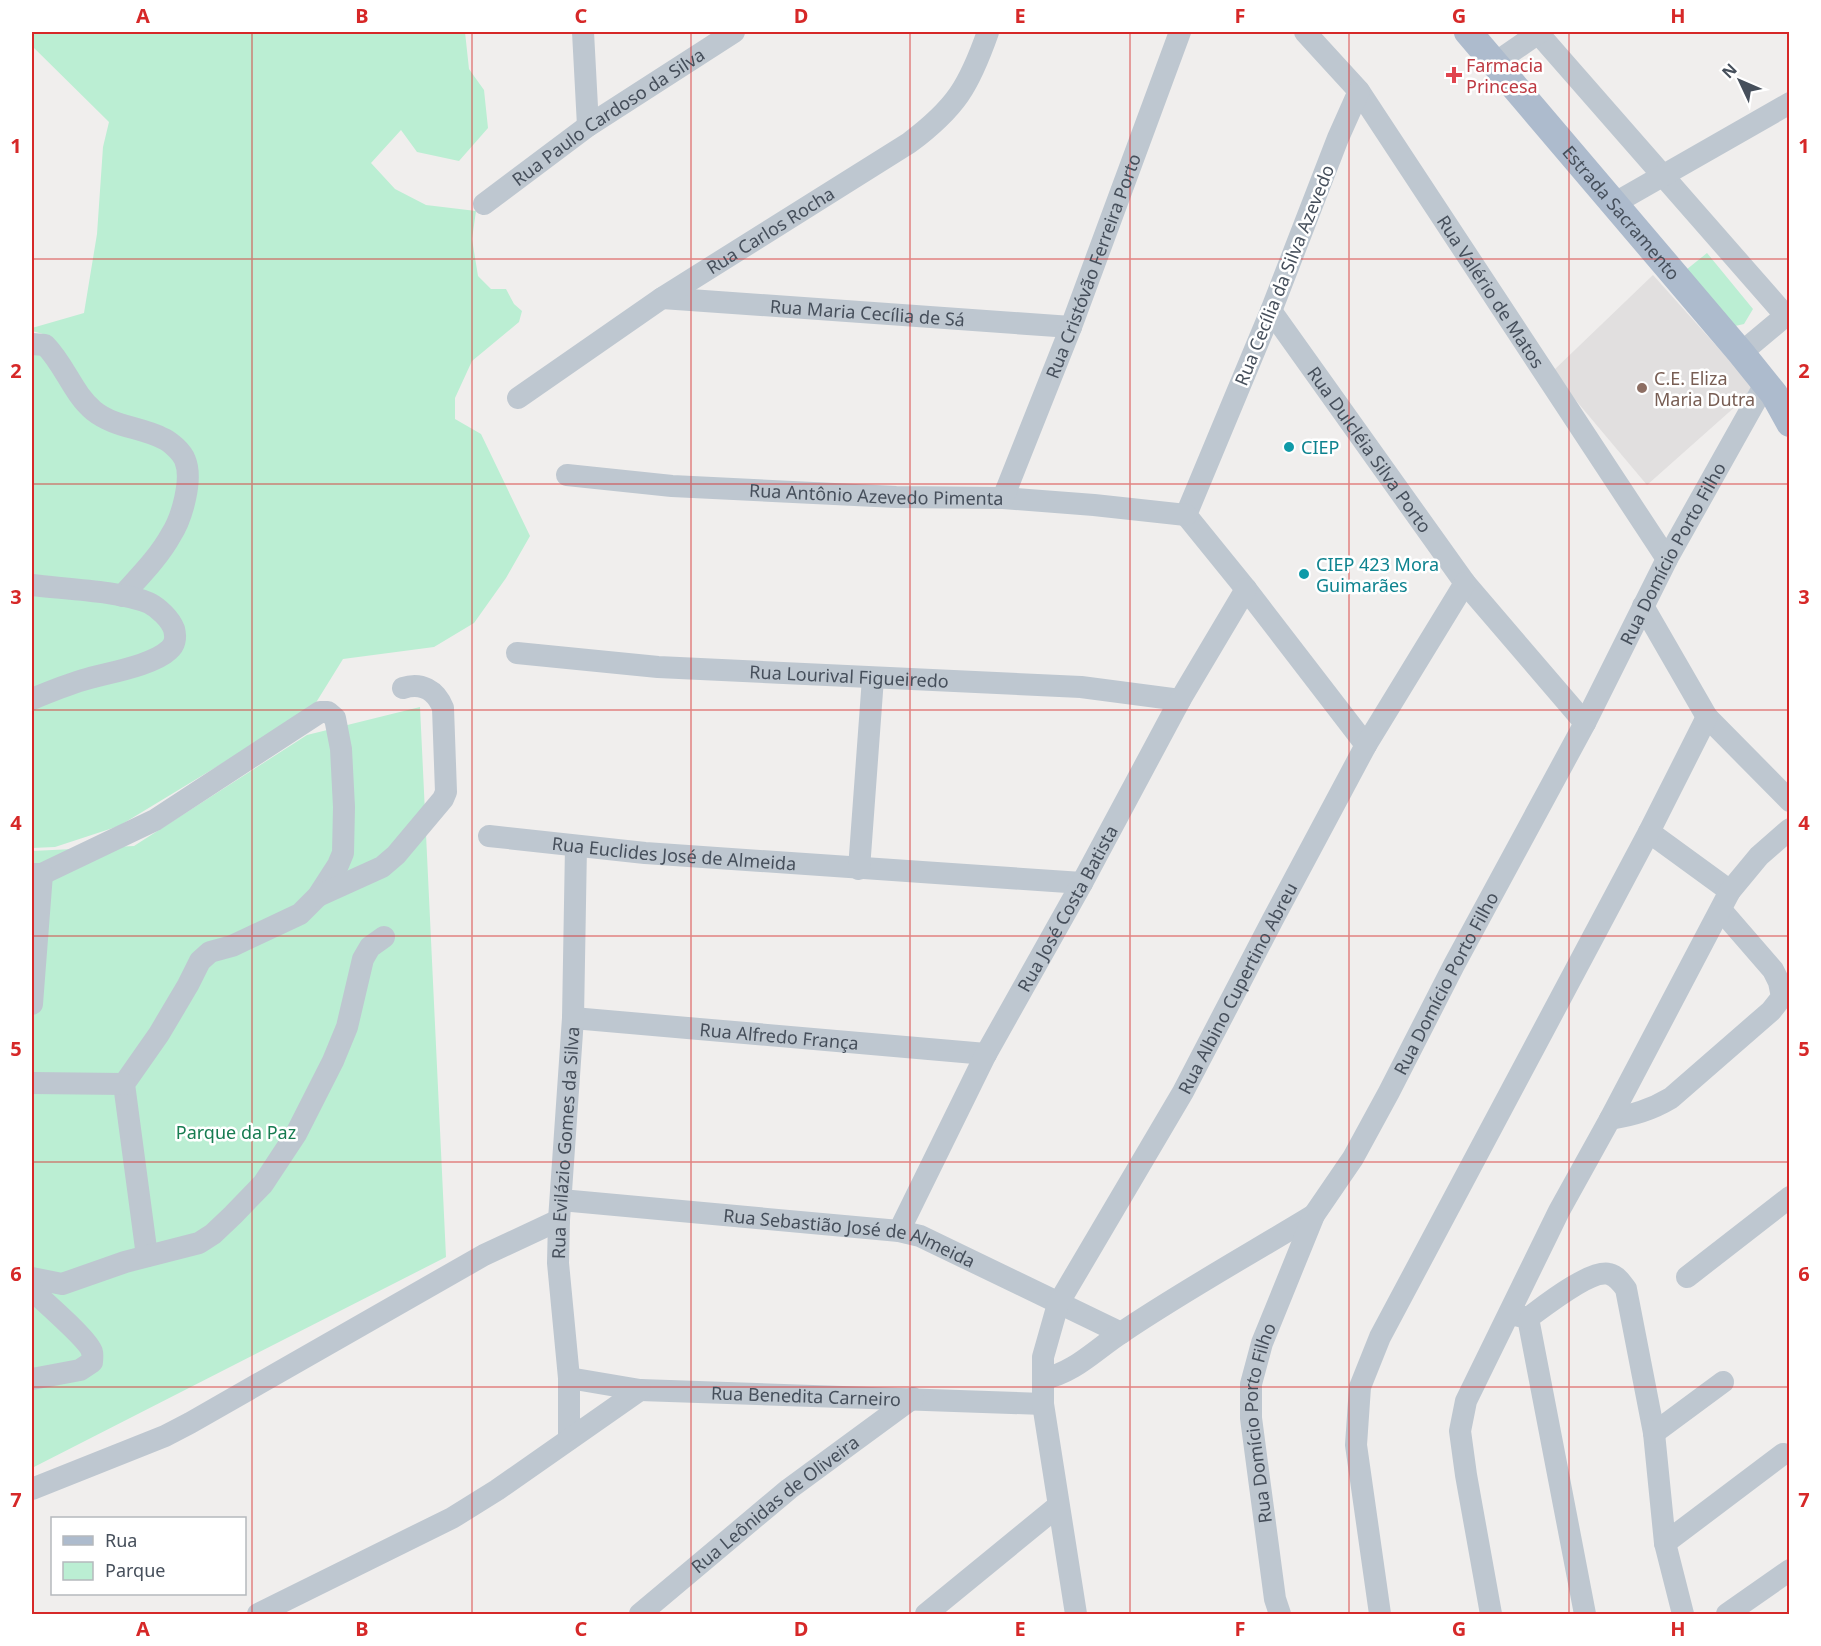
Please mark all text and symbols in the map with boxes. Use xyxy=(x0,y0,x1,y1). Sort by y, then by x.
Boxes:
text: A xyxy=(136,2,150,29)
text: B xyxy=(355,2,369,29)
text: C xyxy=(575,2,588,29)
text: D xyxy=(794,2,808,29)
text: E xyxy=(1014,2,1026,29)
text: F xyxy=(1235,2,1245,29)
text: G xyxy=(1452,2,1466,29)
text: H xyxy=(1670,2,1686,29)
street label: Rua Paulo Cardoso da Silva xyxy=(507,42,709,191)
north arrow xyxy=(1710,51,1770,111)
place label: Farmacia Princesa xyxy=(1466,53,1543,98)
text: N xyxy=(1717,58,1742,83)
marker: Farmacia Princesa xyxy=(1447,68,1461,82)
text: 1 xyxy=(10,132,22,159)
text: 1 xyxy=(1798,132,1810,159)
street label: Estrada Sacramento xyxy=(1557,140,1686,285)
street label: Rua Cristóvão Ferreira Porto xyxy=(1040,150,1146,382)
street label: Rua Cecília da Silva Azevedo xyxy=(1229,161,1339,389)
street label: Rua Carlos Rocha xyxy=(702,181,839,279)
street label: Rua Valério de Matos xyxy=(1432,210,1550,373)
street label: Rua Maria Cecília de Sá xyxy=(769,294,966,331)
text: 2 xyxy=(10,357,22,384)
text: 2 xyxy=(1798,357,1810,384)
street label: Rua Dulcléia Silva Porto xyxy=(1302,362,1437,537)
place label: C.E. Eliza Maria Dutra xyxy=(1654,366,1755,411)
marker: C.E. Eliza Maria Dutra xyxy=(1635,381,1649,395)
place label: CIEP xyxy=(1301,435,1339,459)
marker: CIEP xyxy=(1282,440,1296,454)
street label: Rua Domício Porto Filho xyxy=(1614,458,1731,649)
street label: Rua Antônio Azevedo Pimenta xyxy=(748,478,1004,510)
place label: CIEP 423 Mora Guimarães xyxy=(1316,552,1439,597)
marker: CIEP 423 Mora Guimarães xyxy=(1297,567,1311,581)
text: 3 xyxy=(10,583,22,610)
text: 3 xyxy=(1798,583,1810,610)
street label: Rua Lourival Figueiredo xyxy=(749,659,949,693)
text: 4 xyxy=(10,809,22,836)
text: 4 xyxy=(1798,809,1810,836)
street label: Rua José Costa Batista xyxy=(1011,821,1123,996)
street label: Rua Euclides José de Almeida xyxy=(551,831,797,875)
street label: Rua Albino Cupertino Abreu xyxy=(1172,878,1303,1098)
street label: Rua Domício Porto Filho xyxy=(1388,887,1504,1079)
street label: Rua Alfredo França xyxy=(699,1017,860,1055)
street label: Rua Evilázio Gomes da Silva xyxy=(546,1026,584,1259)
text: 5 xyxy=(10,1035,22,1062)
text: 5 xyxy=(1798,1035,1810,1062)
park label: Parque da Paz xyxy=(176,1120,296,1144)
street label: Rua Sebastião José de Almeida xyxy=(722,1203,979,1273)
text: 6 xyxy=(10,1260,22,1287)
text: 6 xyxy=(1798,1260,1810,1287)
street label: Rua Domício Porto Filho xyxy=(1239,1319,1281,1525)
street label: Rua Benedita Carneiro xyxy=(710,1380,901,1411)
street label: Rua Leônidas de Oliveira xyxy=(686,1430,864,1578)
text: 7 xyxy=(10,1486,22,1513)
text: 7 xyxy=(1798,1486,1810,1513)
legend xyxy=(51,1517,246,1595)
text: Rua xyxy=(105,1528,137,1552)
text: Parque xyxy=(105,1558,165,1582)
text: A xyxy=(136,1615,150,1642)
text: B xyxy=(355,1615,369,1642)
text: C xyxy=(575,1615,588,1642)
text: D xyxy=(794,1615,808,1642)
text: E xyxy=(1014,1615,1026,1642)
text: F xyxy=(1235,1615,1245,1642)
text: G xyxy=(1452,1615,1466,1642)
text: H xyxy=(1670,1615,1686,1642)

